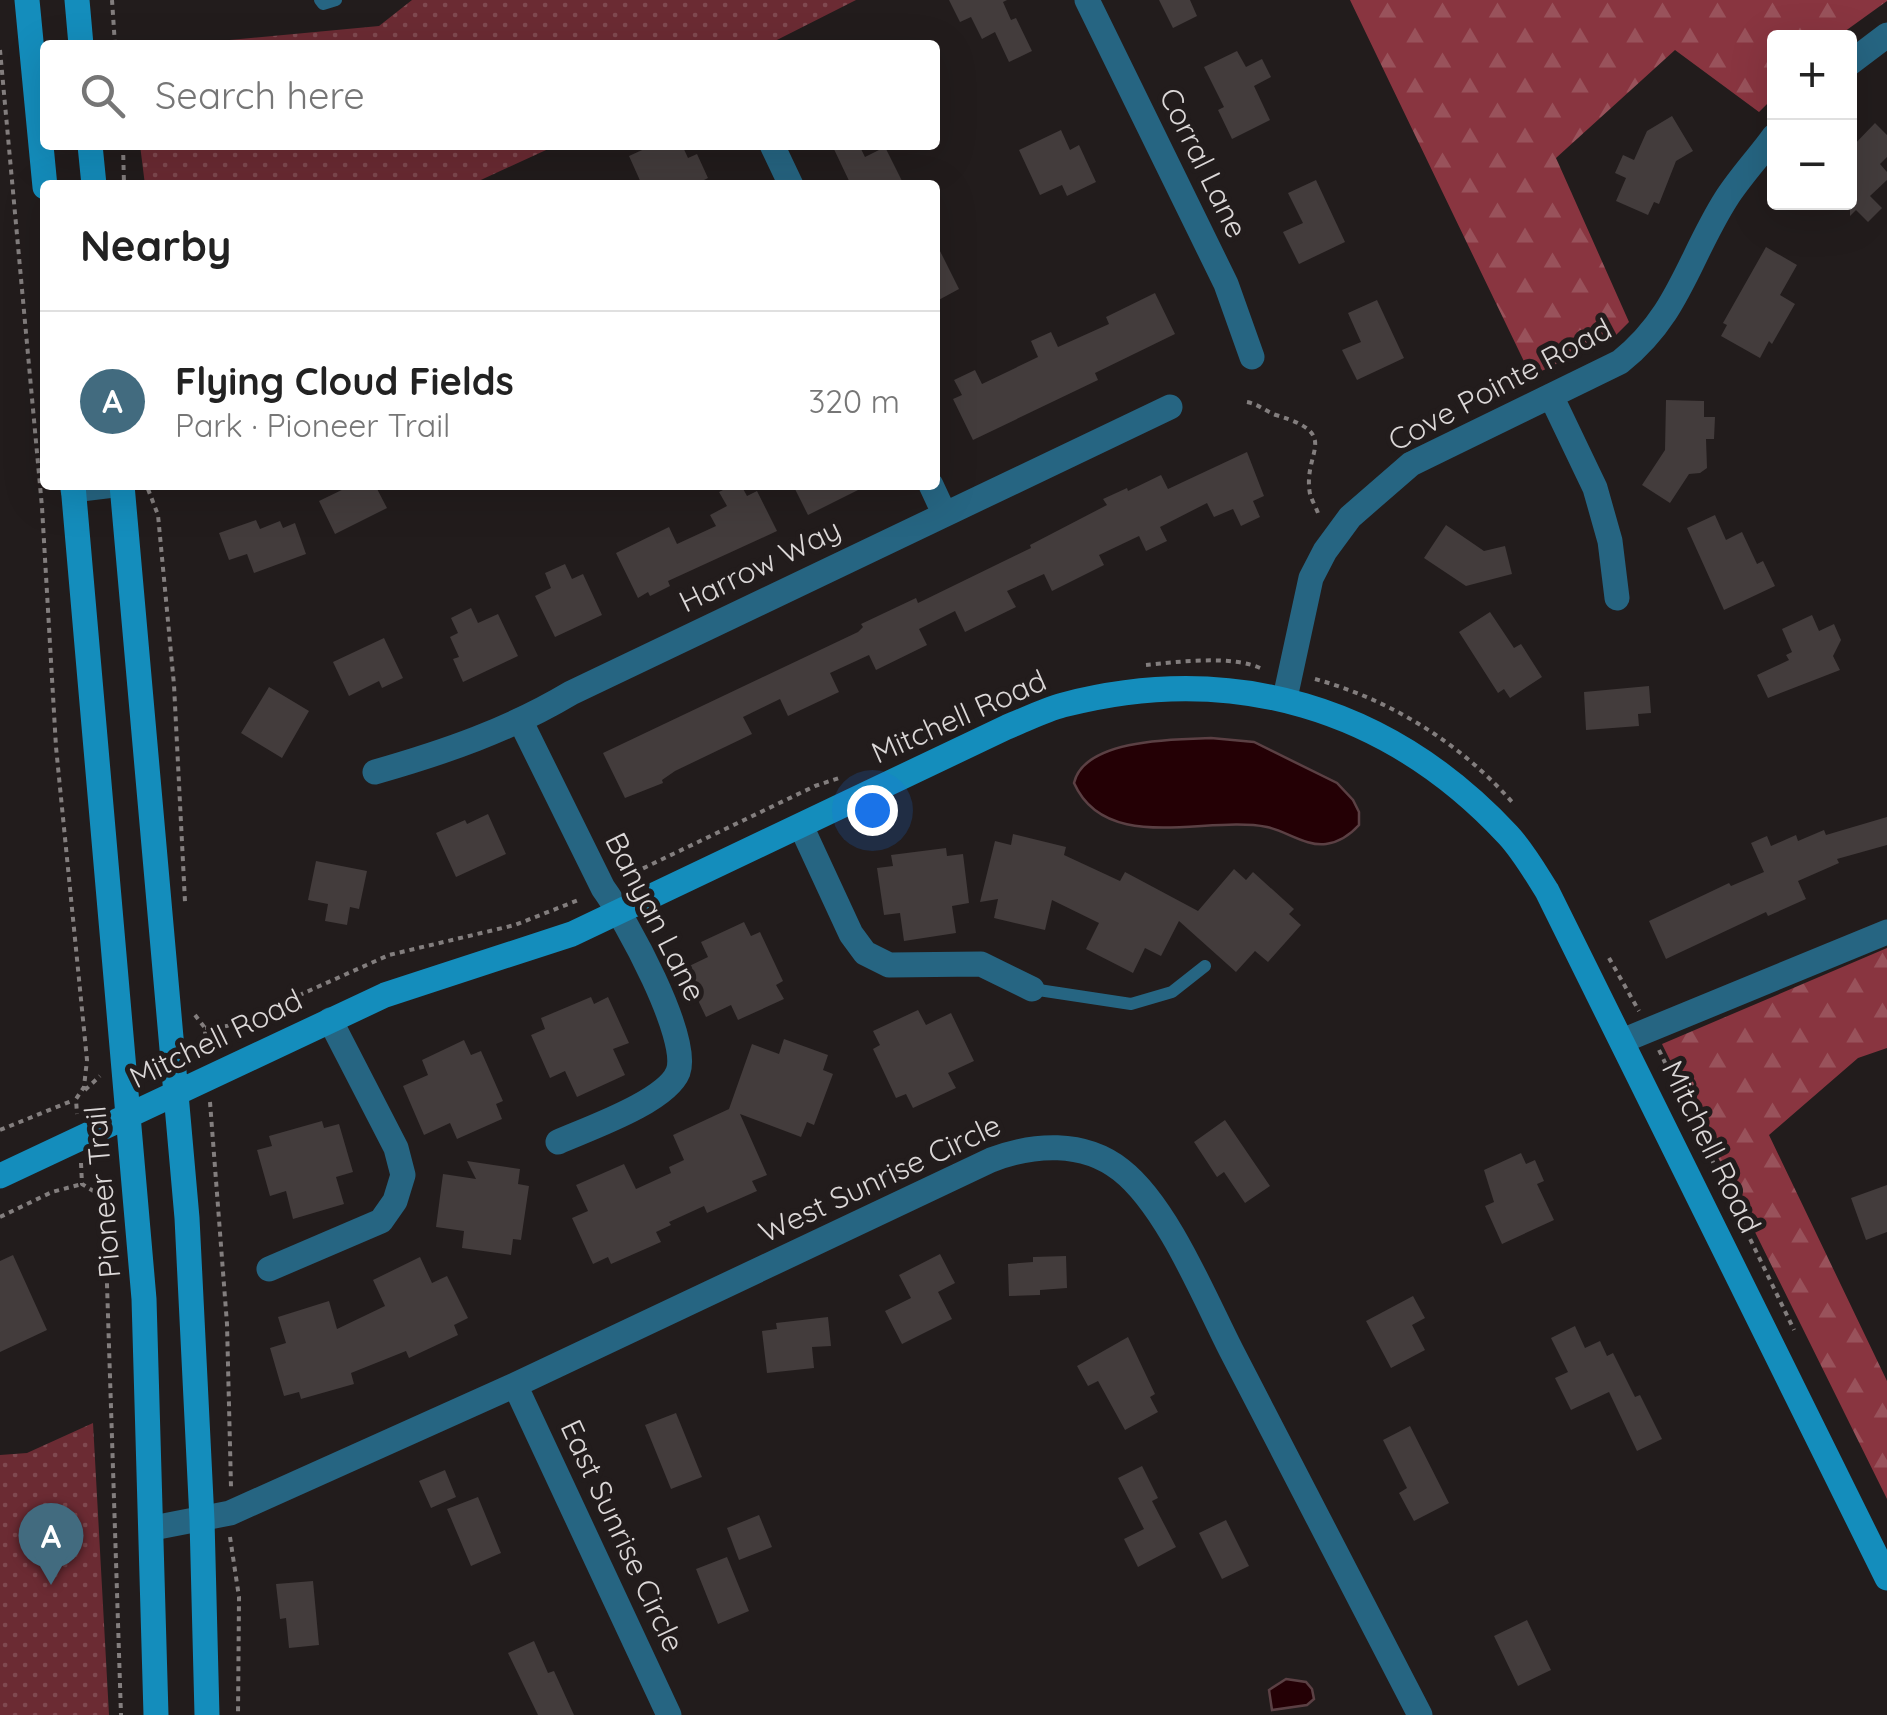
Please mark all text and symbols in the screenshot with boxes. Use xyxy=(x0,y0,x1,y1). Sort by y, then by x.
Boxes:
map controls xyxy=(1767,30,1857,210)
button: + xyxy=(1767,30,1857,120)
search box xyxy=(40,40,940,150)
icon: search xyxy=(75,68,130,123)
text: Search here xyxy=(155,71,365,119)
street label: Corral Lane xyxy=(1151,81,1257,244)
button: − xyxy=(1767,120,1857,210)
text: Nearby xyxy=(80,219,231,272)
street label: Cove Pointe Road xyxy=(1381,309,1618,459)
text: Flying Cloud Fields xyxy=(175,357,514,405)
text: A xyxy=(102,381,123,421)
text: 320 m xyxy=(809,381,900,421)
text: Park · Pioneer Trail xyxy=(175,405,450,445)
street label: Harrow Way xyxy=(673,510,847,621)
street label: Mitchell Road xyxy=(865,661,1052,772)
your location xyxy=(847,785,898,836)
street label: Banyan Lane xyxy=(597,826,715,1007)
street label: Mitchell Road xyxy=(123,980,308,1096)
street label: Mitchell Road xyxy=(1654,1054,1770,1239)
street label: Pioneer Trail xyxy=(76,1105,128,1280)
street label: West Sunrise Circle xyxy=(753,1105,1006,1251)
street label: East Sunrise Circle xyxy=(552,1413,693,1658)
pin: A xyxy=(18,1502,84,1585)

